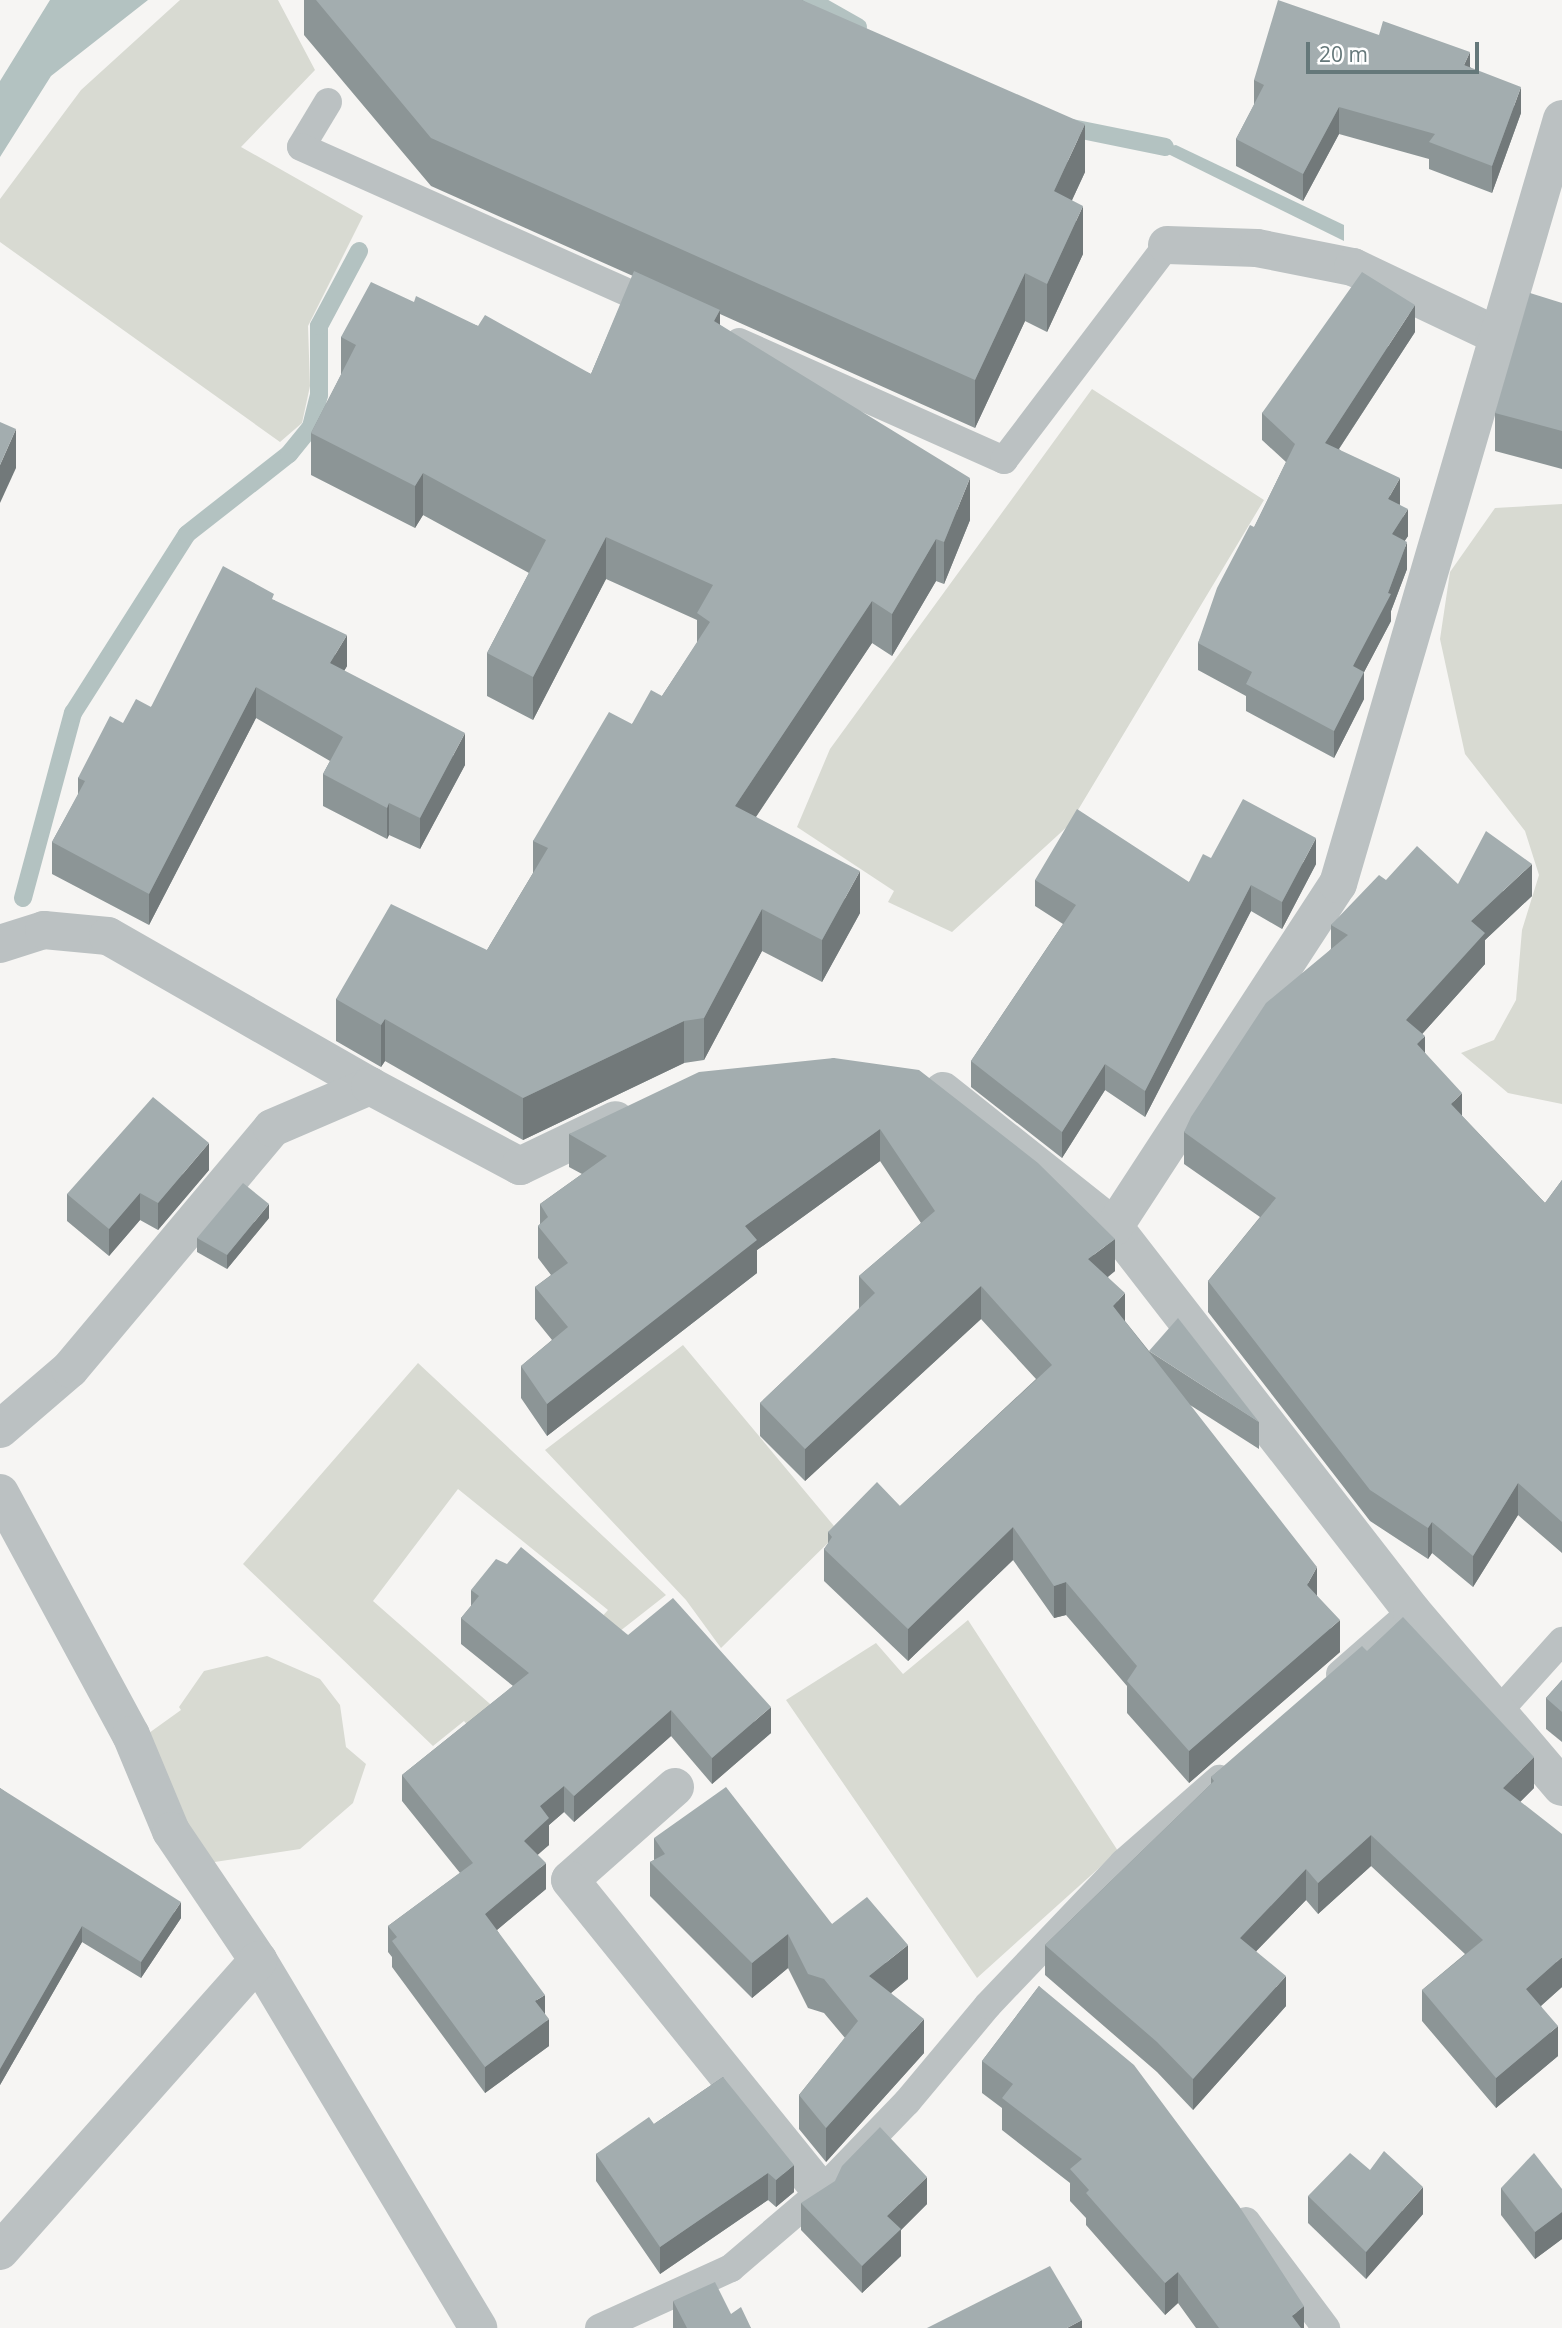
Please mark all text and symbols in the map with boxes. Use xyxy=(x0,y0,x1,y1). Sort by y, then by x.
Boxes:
scale bar xyxy=(1310,28,1483,72)
text: 20 m xyxy=(1319,40,1368,68)

